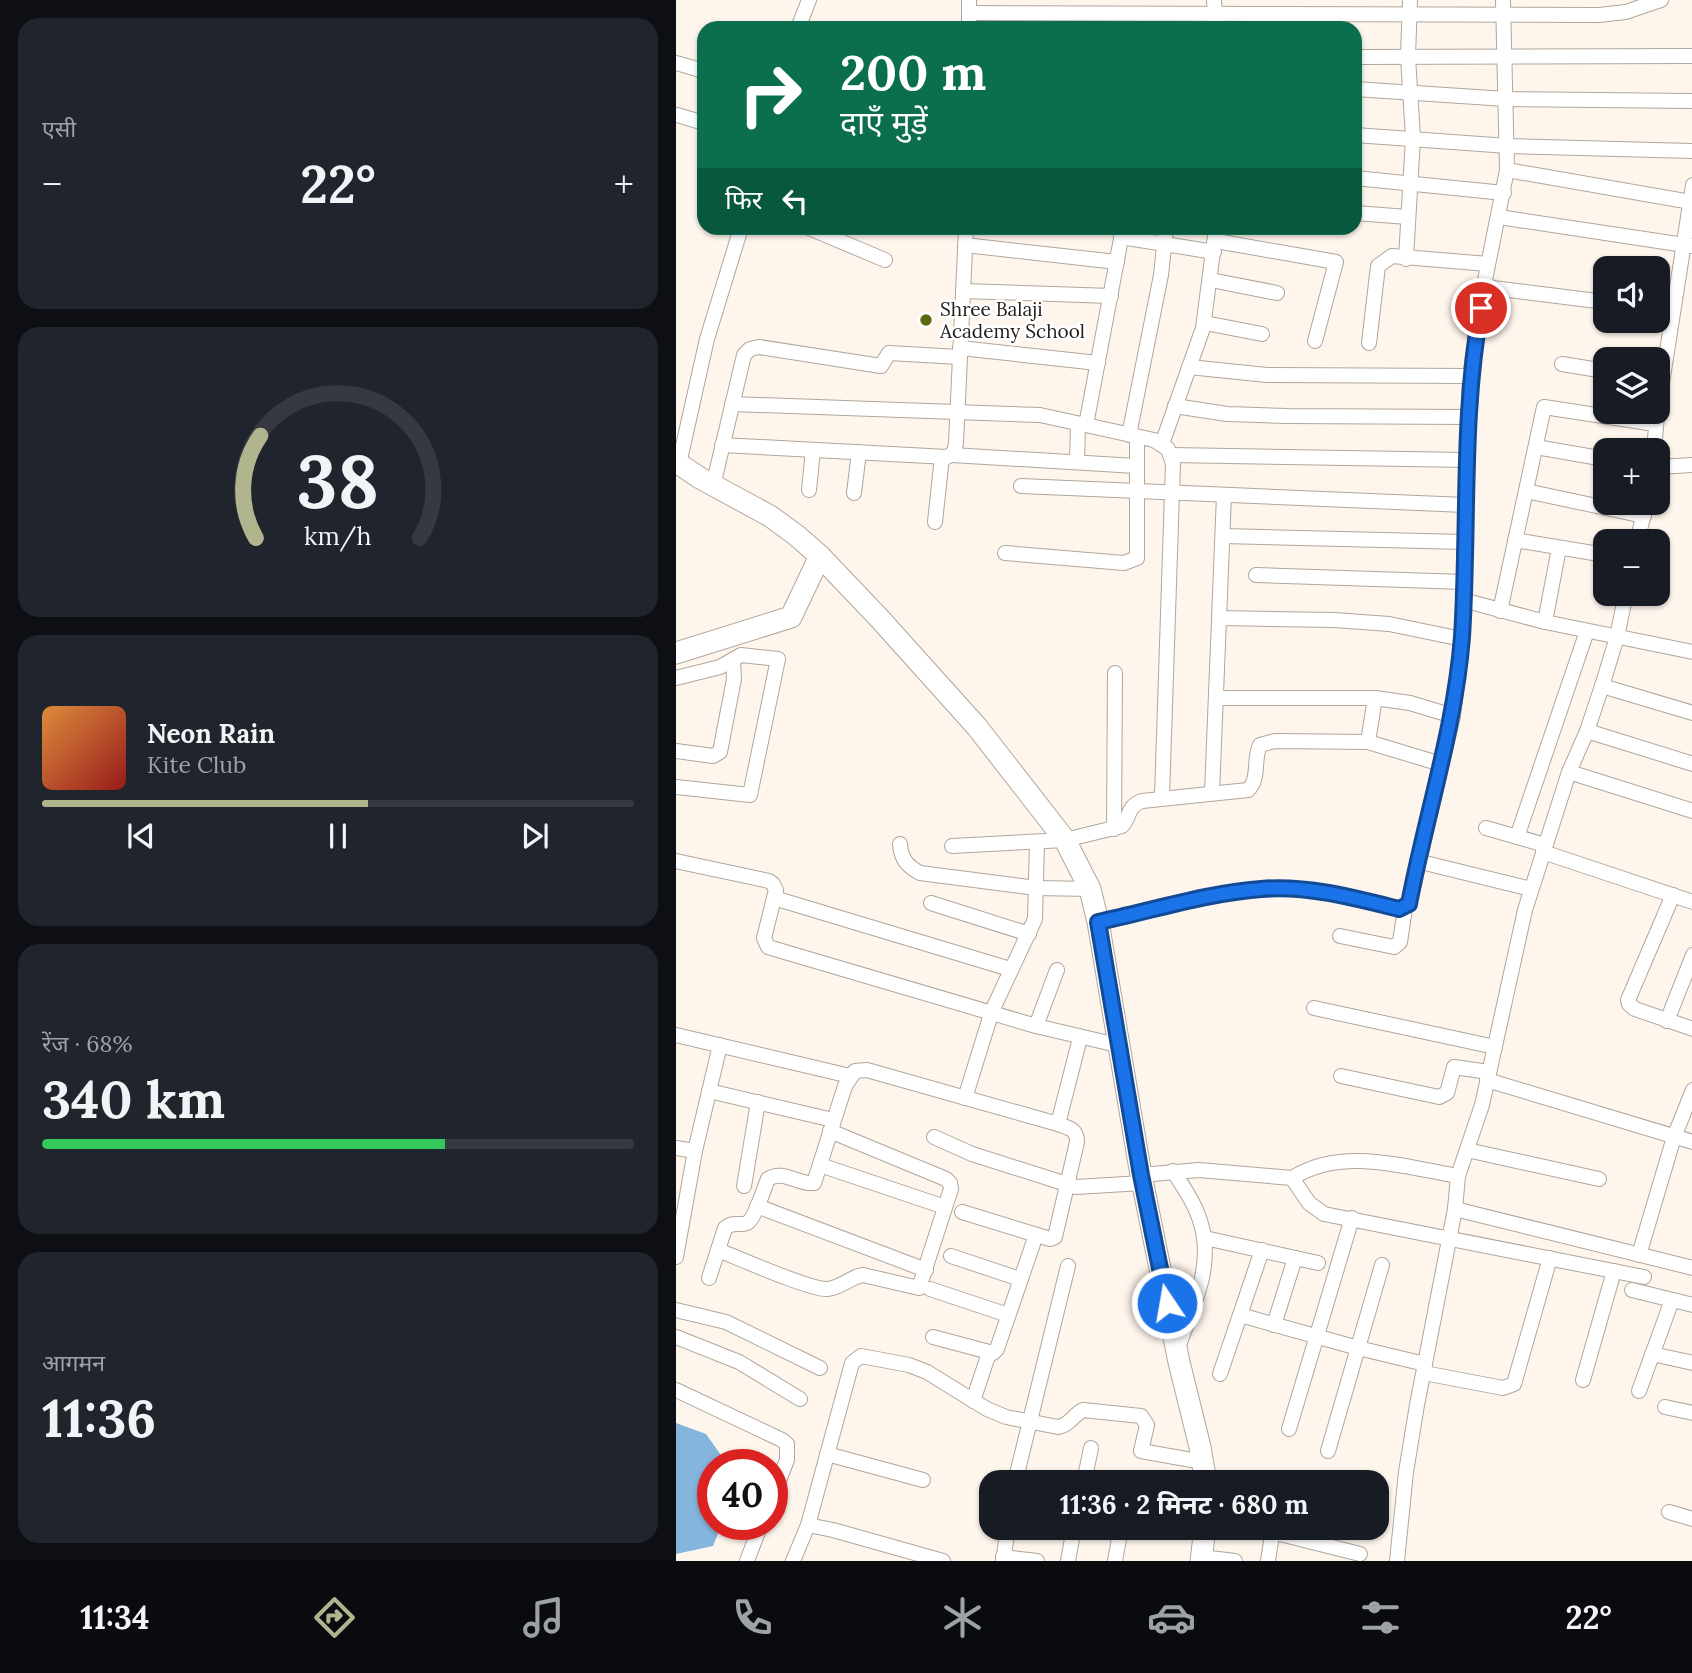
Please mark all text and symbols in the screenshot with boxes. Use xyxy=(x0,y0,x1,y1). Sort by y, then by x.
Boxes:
text: 200 m xyxy=(840,41,986,103)
icon: right xyxy=(725,49,816,140)
text: दाएँ मुड़ें xyxy=(840,102,928,143)
text: एसी xyxy=(42,114,76,143)
text: 22° xyxy=(300,151,376,217)
text: − xyxy=(42,160,62,208)
text: + xyxy=(614,160,634,208)
icon: left xyxy=(776,182,814,220)
text: फिर xyxy=(725,183,762,216)
map controls xyxy=(1593,256,1670,606)
button: sound xyxy=(1593,256,1670,333)
pin xyxy=(1451,278,1511,338)
icon: arrive xyxy=(1462,289,1500,327)
place label: Shree Balaji Academy School xyxy=(939,297,1085,343)
marker: Shree Balaji Academy School xyxy=(918,312,934,328)
button: layers xyxy=(1593,347,1670,424)
text: 38 xyxy=(297,435,379,528)
button: + xyxy=(1593,438,1670,515)
text: km/h xyxy=(304,520,372,552)
button: − xyxy=(1593,529,1670,606)
text: Neon Rain xyxy=(147,717,275,750)
text: Kite Club xyxy=(147,750,246,779)
icon: previous xyxy=(122,817,160,855)
icon: pause xyxy=(319,817,357,855)
icon: next xyxy=(516,817,554,855)
text: रेंज · 68% xyxy=(42,1029,133,1058)
text: 340 km xyxy=(42,1066,225,1132)
position arrow xyxy=(1130,1266,1204,1340)
text: आगमन xyxy=(42,1348,105,1377)
text: 11:36 xyxy=(42,1385,156,1451)
speed limit sign: 40 xyxy=(697,1449,788,1540)
text: 11:36 · 2 मिनट · 680 m xyxy=(1060,1488,1308,1521)
icon: directions xyxy=(310,1593,359,1642)
icon: music xyxy=(519,1593,568,1642)
icon: phone xyxy=(728,1593,777,1642)
icon: climate xyxy=(938,1593,987,1642)
icon: car xyxy=(1147,1593,1196,1642)
icon: filters xyxy=(1356,1593,1405,1642)
text: 11:34 xyxy=(80,1597,150,1638)
text: 22° xyxy=(1565,1597,1612,1638)

